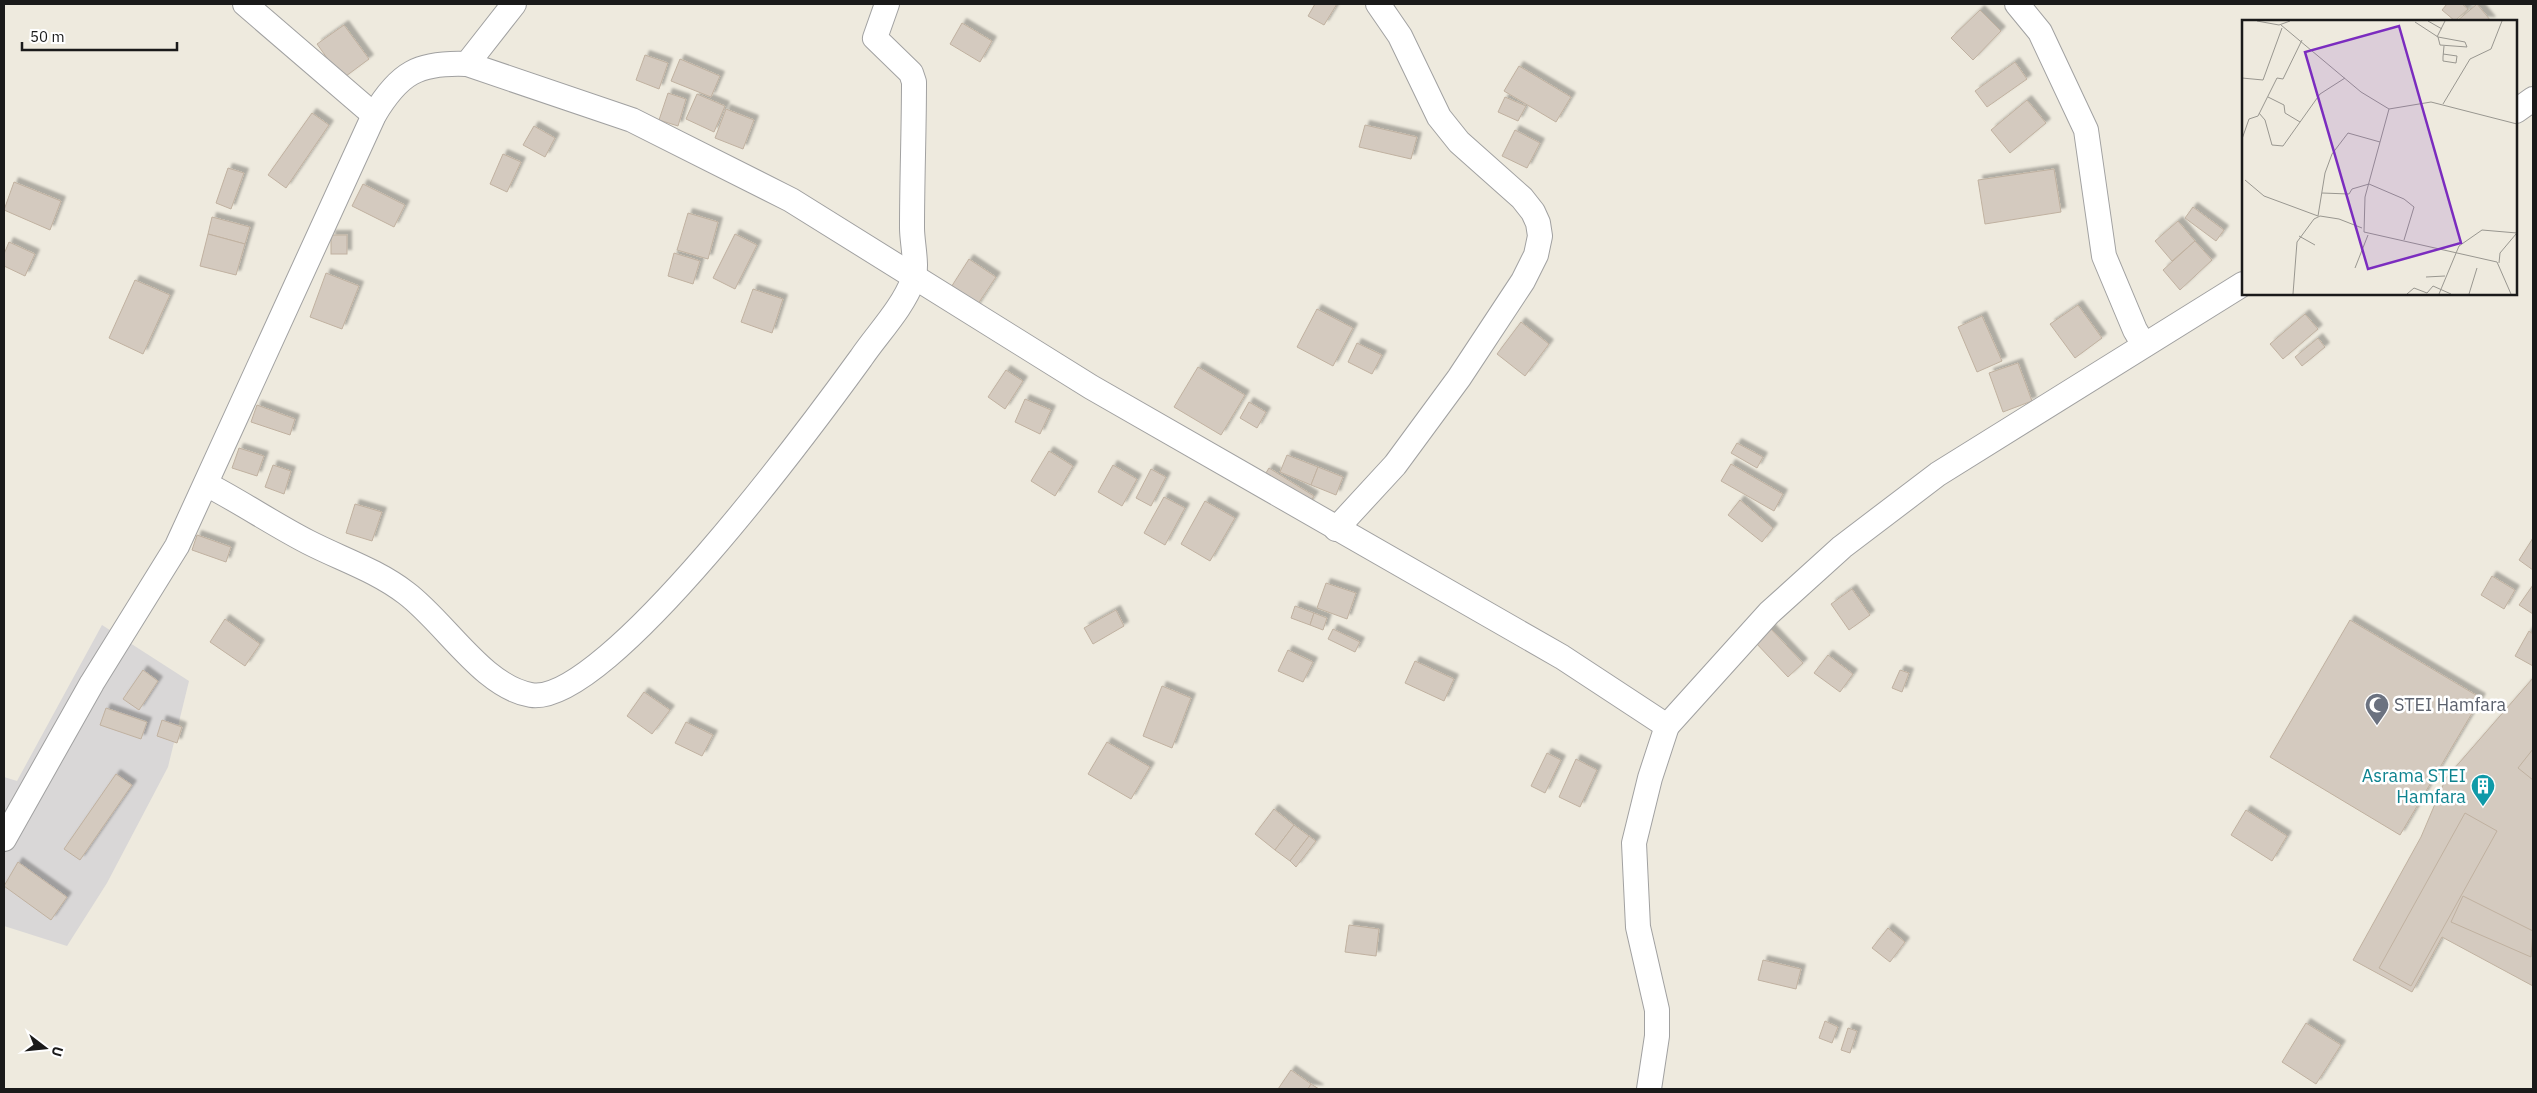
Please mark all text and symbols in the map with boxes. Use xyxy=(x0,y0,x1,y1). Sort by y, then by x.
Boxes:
scale bar xyxy=(22,20,178,52)
inset map xyxy=(2242,20,2517,295)
text: 50 m xyxy=(30,27,65,46)
mosque icon: STEI Hamfara xyxy=(2364,692,2390,726)
place label: STEI Hamfara xyxy=(2394,693,2506,716)
place label: Asrama STEI Hamfara xyxy=(2362,764,2466,808)
building icon: Asrama STEI Hamfara xyxy=(2470,773,2496,807)
north arrow xyxy=(20,1023,70,1073)
text: U xyxy=(48,1044,67,1059)

